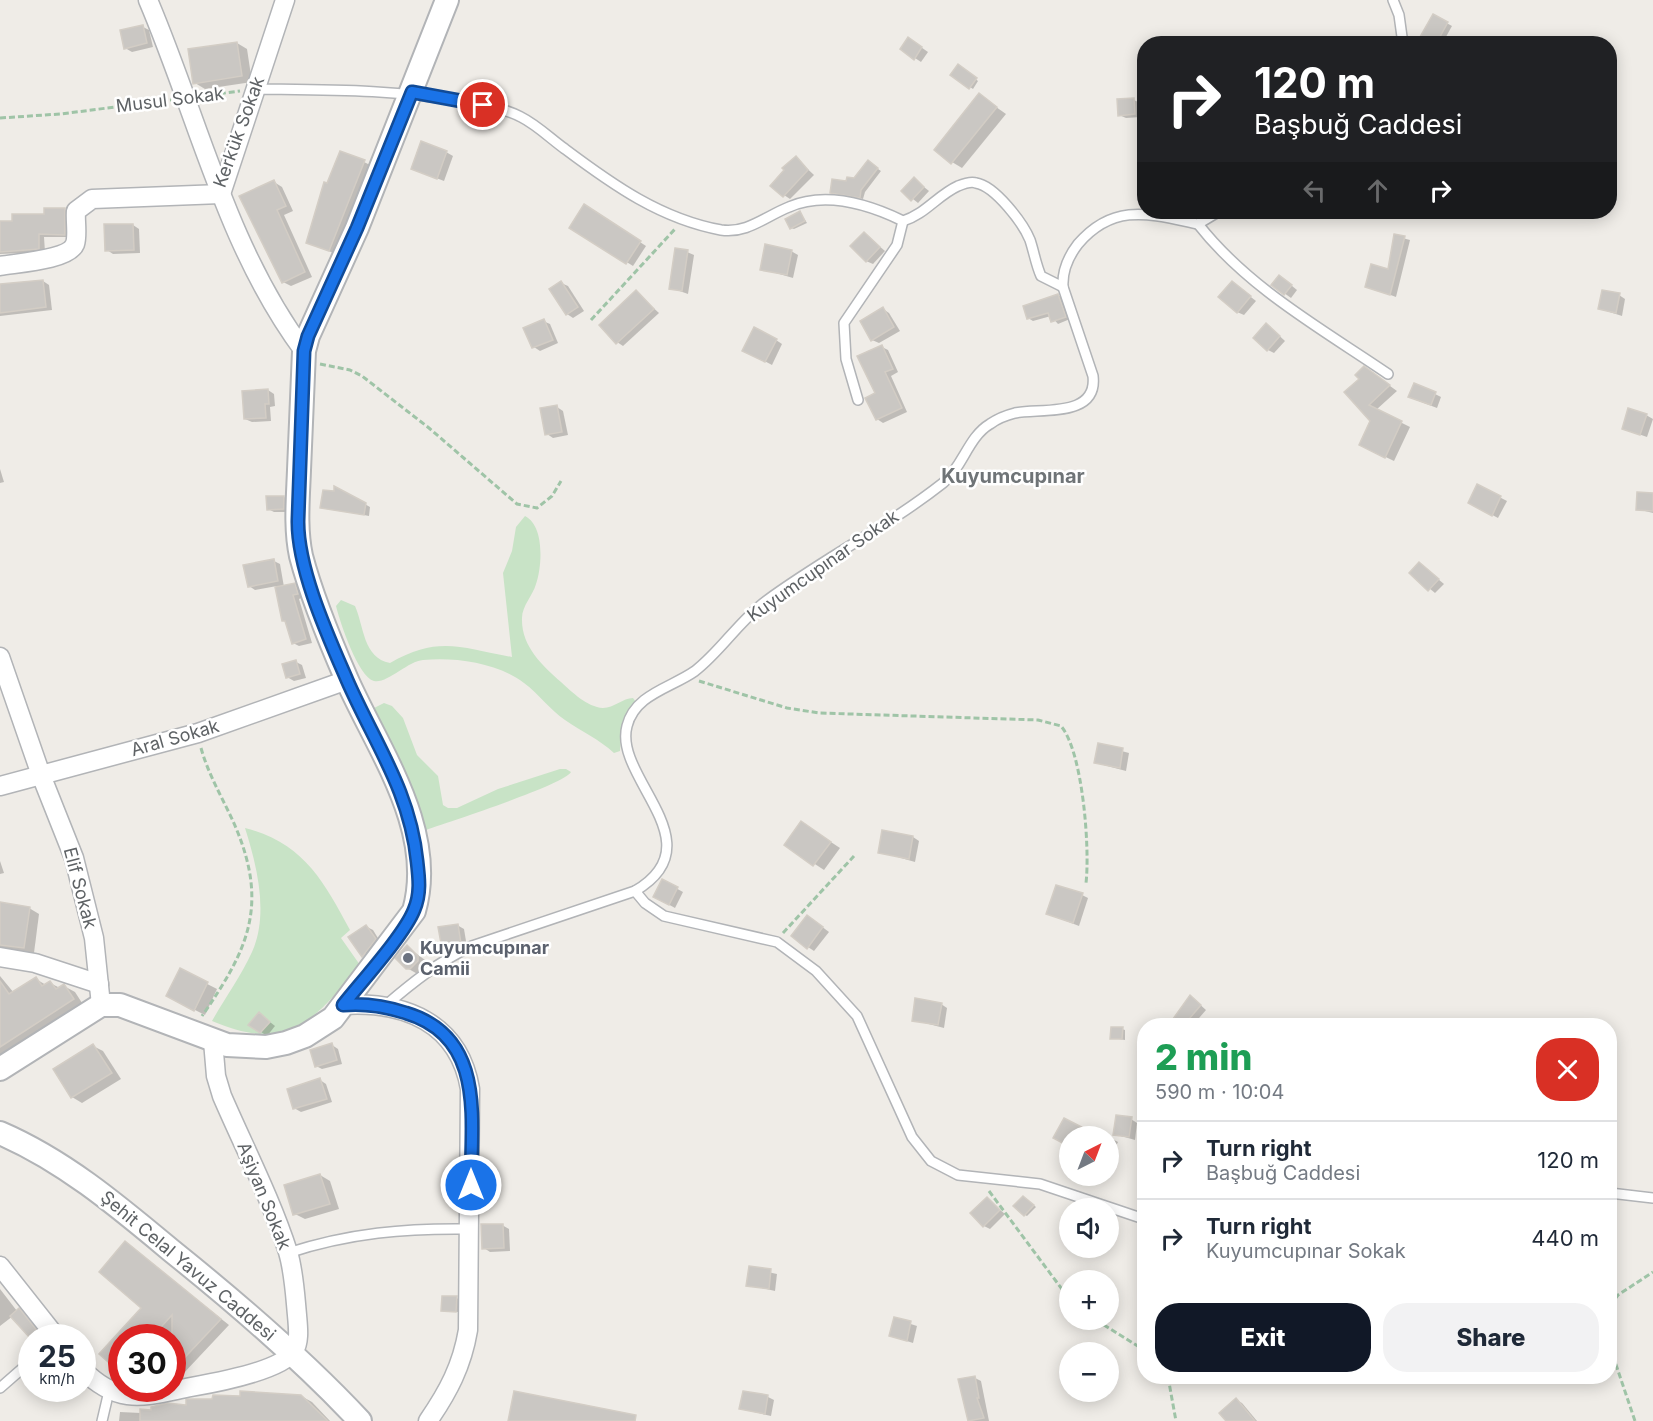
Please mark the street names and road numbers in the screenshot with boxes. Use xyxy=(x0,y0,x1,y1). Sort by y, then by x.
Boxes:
street label: Kerkük Sokak xyxy=(209,73,268,190)
street label: Musul Sokak xyxy=(115,82,225,117)
street label: Kuyumcupınar Sokak xyxy=(743,505,902,626)
street label: Aral Sokak xyxy=(128,715,222,760)
street label: Elif Sokak xyxy=(60,845,101,931)
street label: Aşiyan Sokak xyxy=(233,1139,296,1253)
street label: Şehit Celal Yavuz Caddesi xyxy=(97,1186,280,1345)

